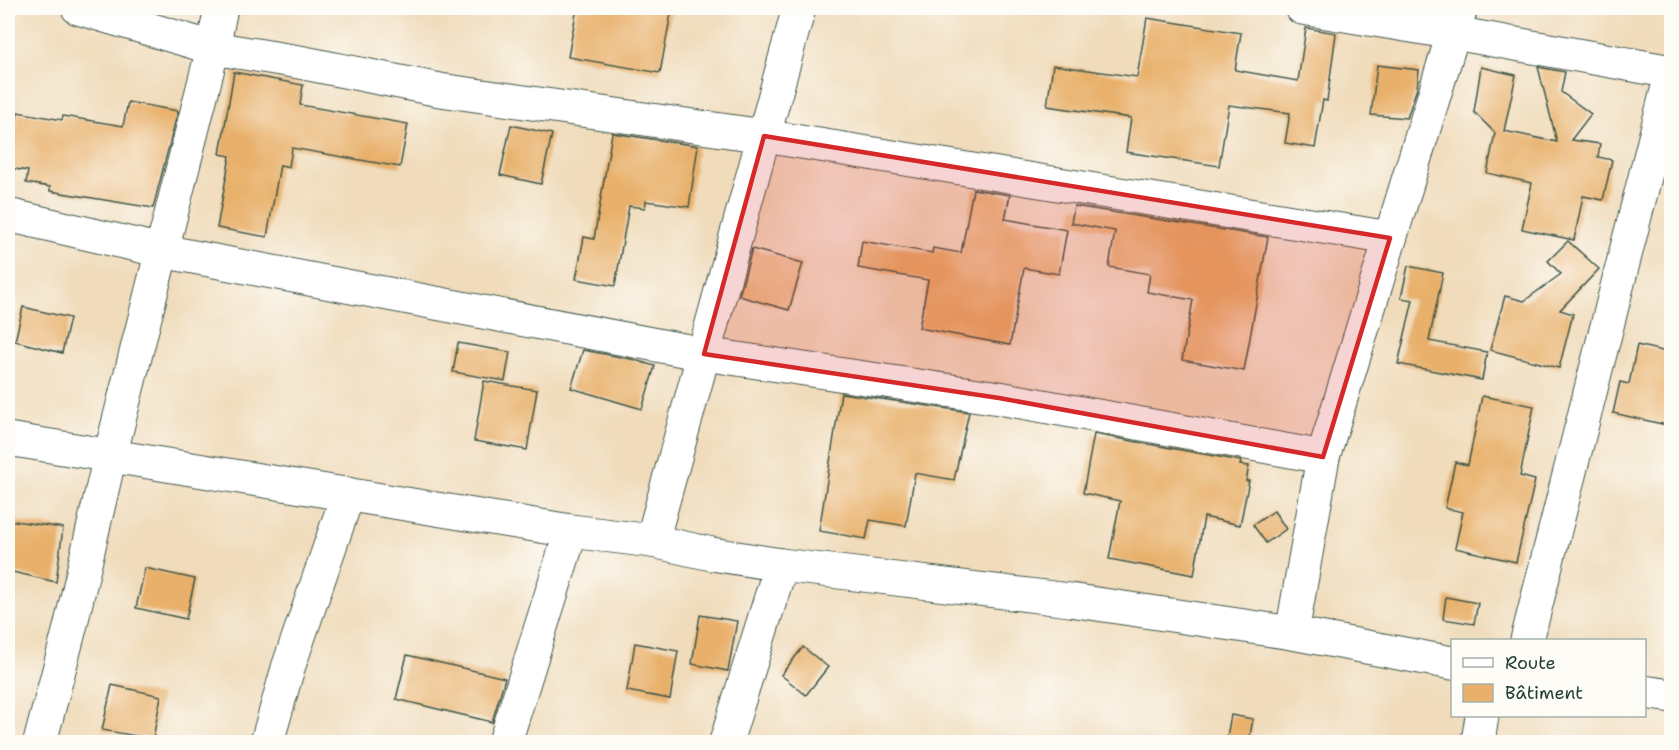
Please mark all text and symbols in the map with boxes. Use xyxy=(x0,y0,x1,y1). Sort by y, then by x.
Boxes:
legend xyxy=(1451,639,1646,717)
text: Route xyxy=(1505,651,1556,675)
text: Bâtiment xyxy=(1505,681,1583,705)

